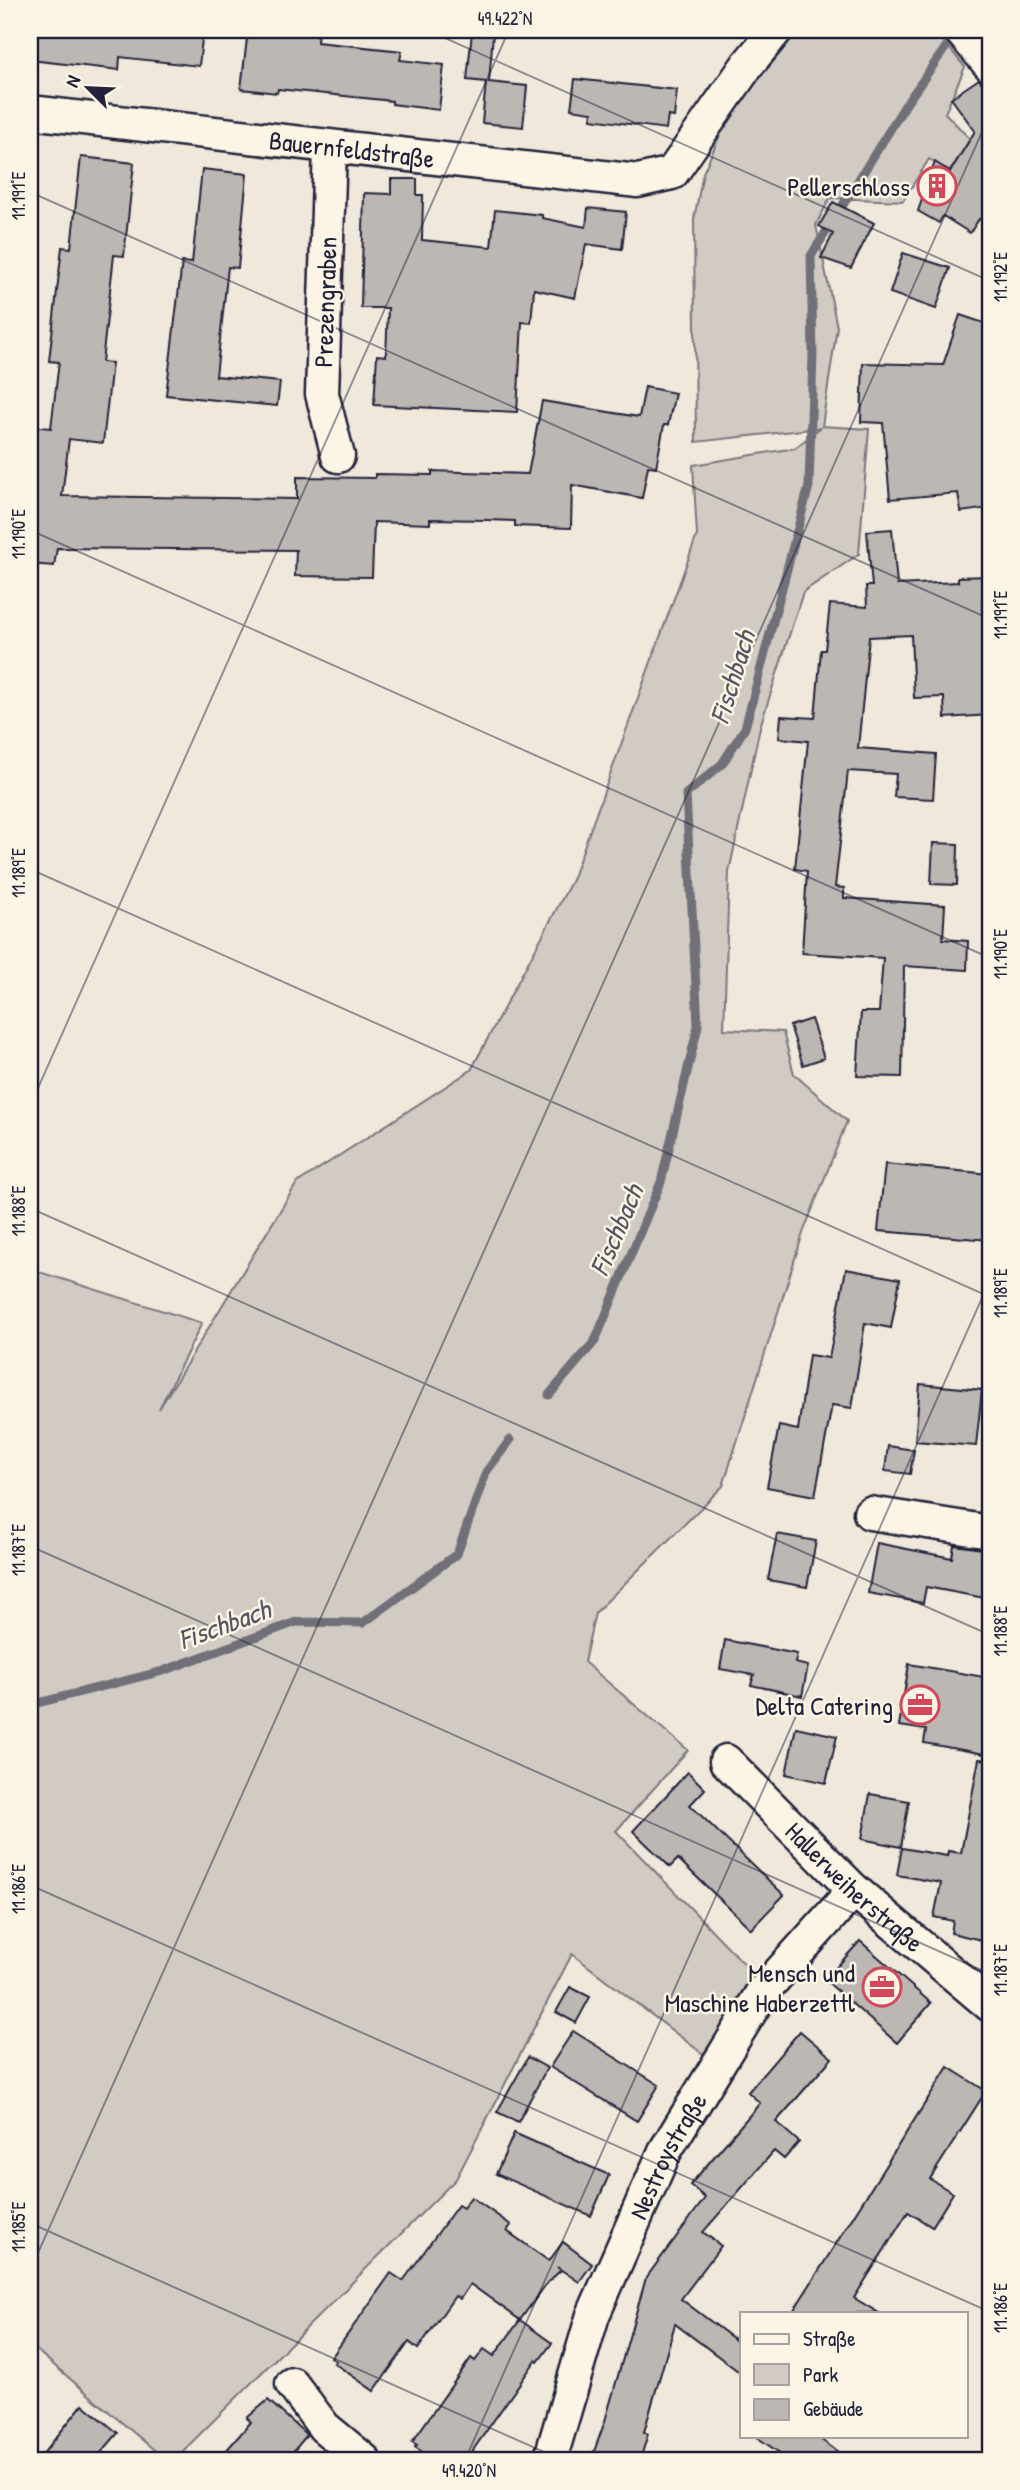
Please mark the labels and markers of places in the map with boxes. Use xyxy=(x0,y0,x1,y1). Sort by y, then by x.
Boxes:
building icon: Pellerschloss xyxy=(916,165,958,207)
place label: Pellerschloss xyxy=(787,169,910,204)
office icon: Delta Catering xyxy=(899,1684,941,1726)
place label: Delta Catering xyxy=(755,1688,893,1723)
place label: Mensch und Maschine Haberzettl xyxy=(665,1955,855,2020)
office icon: Mensch und Maschine Haberzettl xyxy=(861,1966,903,2008)

